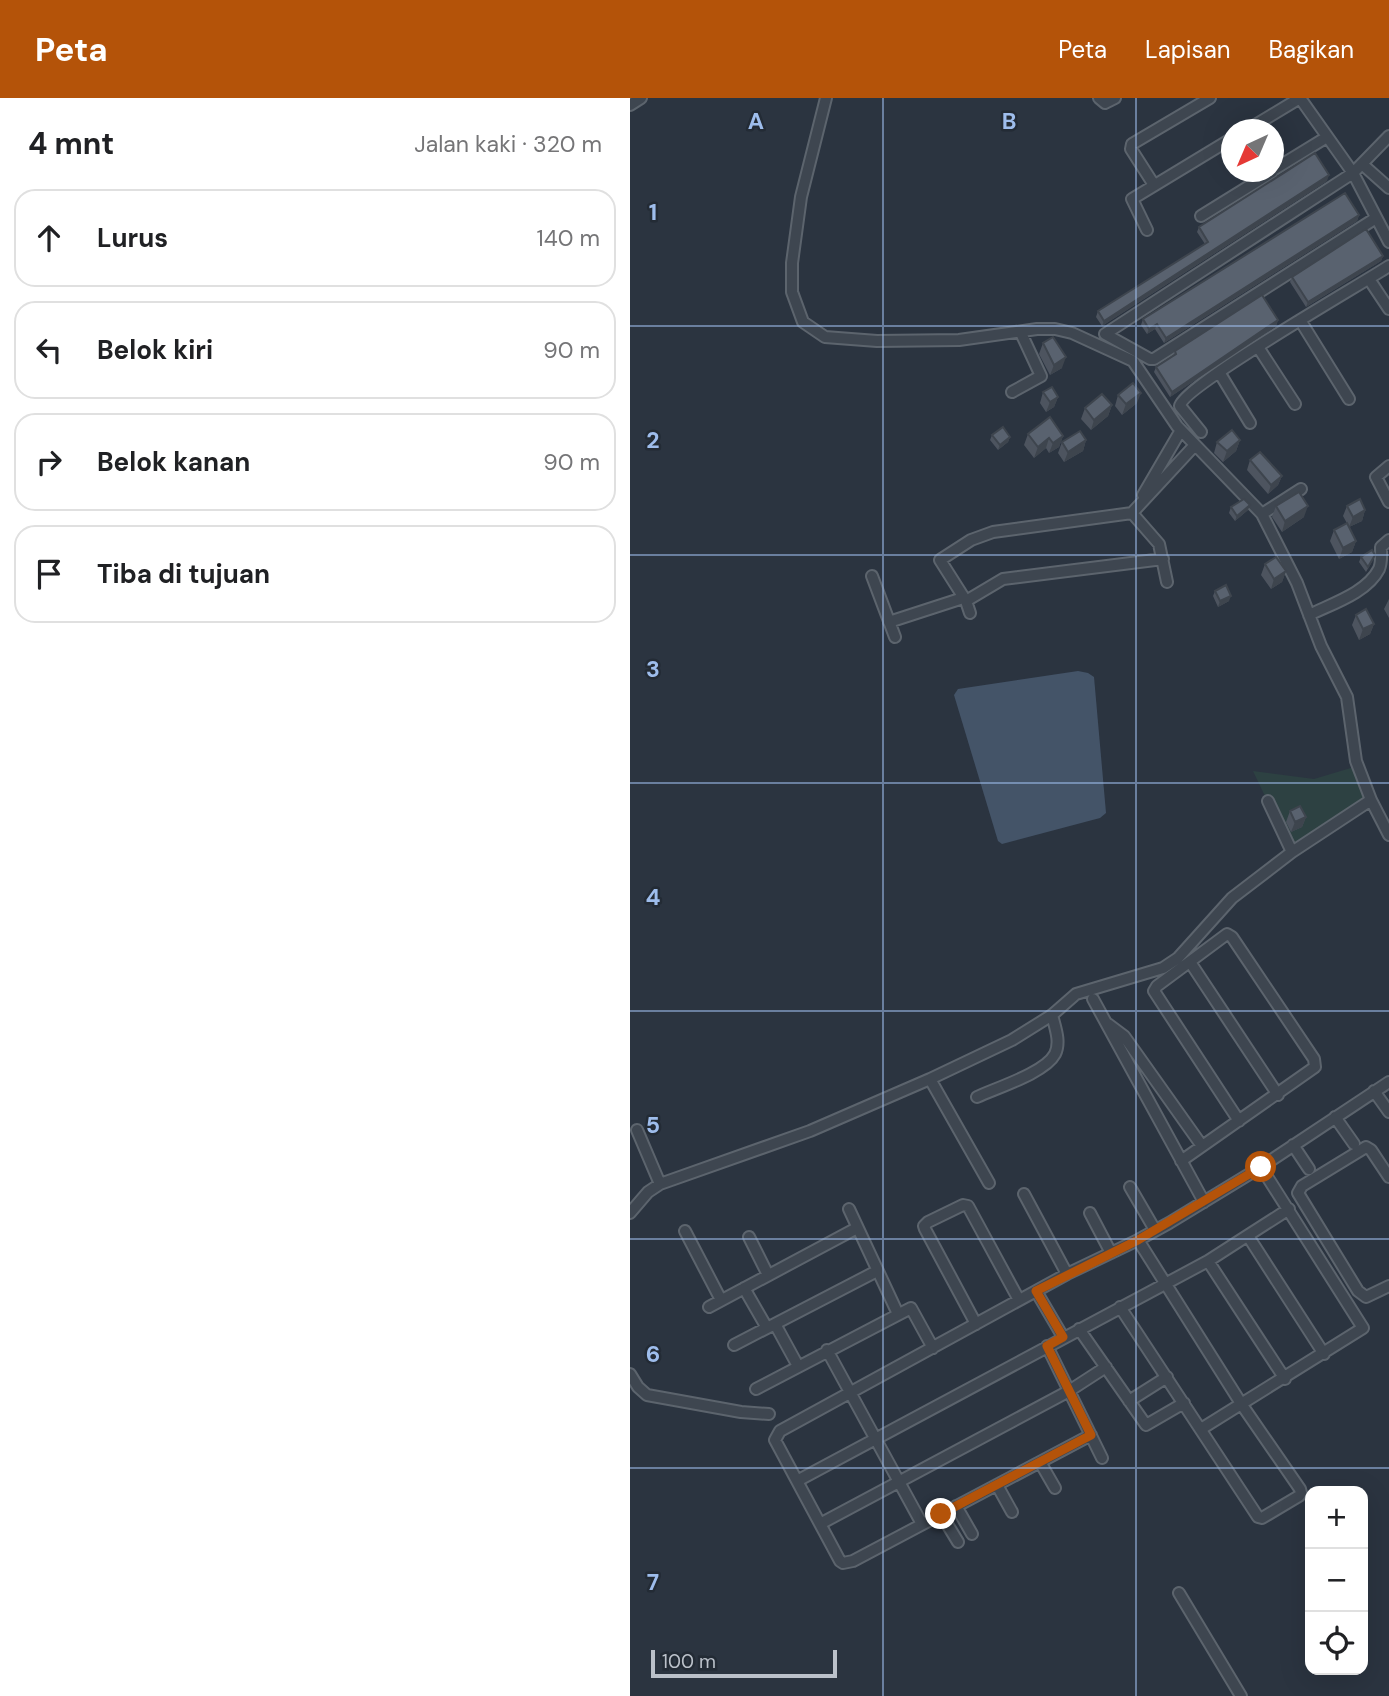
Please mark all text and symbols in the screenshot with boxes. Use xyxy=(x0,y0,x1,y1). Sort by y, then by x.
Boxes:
text: Peta xyxy=(35,28,108,71)
text: Peta xyxy=(1058,34,1107,65)
text: Lapisan xyxy=(1145,34,1230,65)
text: Bagikan xyxy=(1268,34,1354,65)
text: A xyxy=(748,106,764,136)
text: B xyxy=(1002,106,1016,136)
north arrow xyxy=(1221,119,1284,182)
text: 4 mnt xyxy=(28,124,114,163)
text: Jalan kaki · 320 m xyxy=(414,129,602,159)
text: 1 xyxy=(649,197,657,227)
icon: ahead xyxy=(30,219,68,257)
text: Lurus xyxy=(97,221,168,255)
text: 140 m xyxy=(537,223,600,253)
icon: left xyxy=(30,331,68,369)
text: Belok kiri xyxy=(97,333,213,367)
text: 90 m xyxy=(543,335,600,365)
text: 2 xyxy=(646,425,660,455)
icon: right xyxy=(30,443,68,481)
text: Belok kanan xyxy=(97,445,250,479)
text: 90 m xyxy=(543,447,600,477)
icon: arrive xyxy=(30,555,68,593)
text: Tiba di tujuan xyxy=(97,557,270,591)
text: 3 xyxy=(646,654,660,684)
text: 4 xyxy=(646,882,661,912)
text: 5 xyxy=(646,1110,660,1140)
route start xyxy=(1245,1151,1276,1182)
text: 6 xyxy=(646,1339,660,1369)
map controls xyxy=(1305,1486,1368,1675)
button: + xyxy=(1305,1486,1368,1549)
route end xyxy=(925,1498,956,1529)
button: − xyxy=(1305,1549,1368,1612)
text: 7 xyxy=(647,1567,659,1597)
button: locate xyxy=(1305,1612,1368,1675)
scale bar xyxy=(651,1647,836,1679)
text: 100 m xyxy=(662,1649,716,1674)

